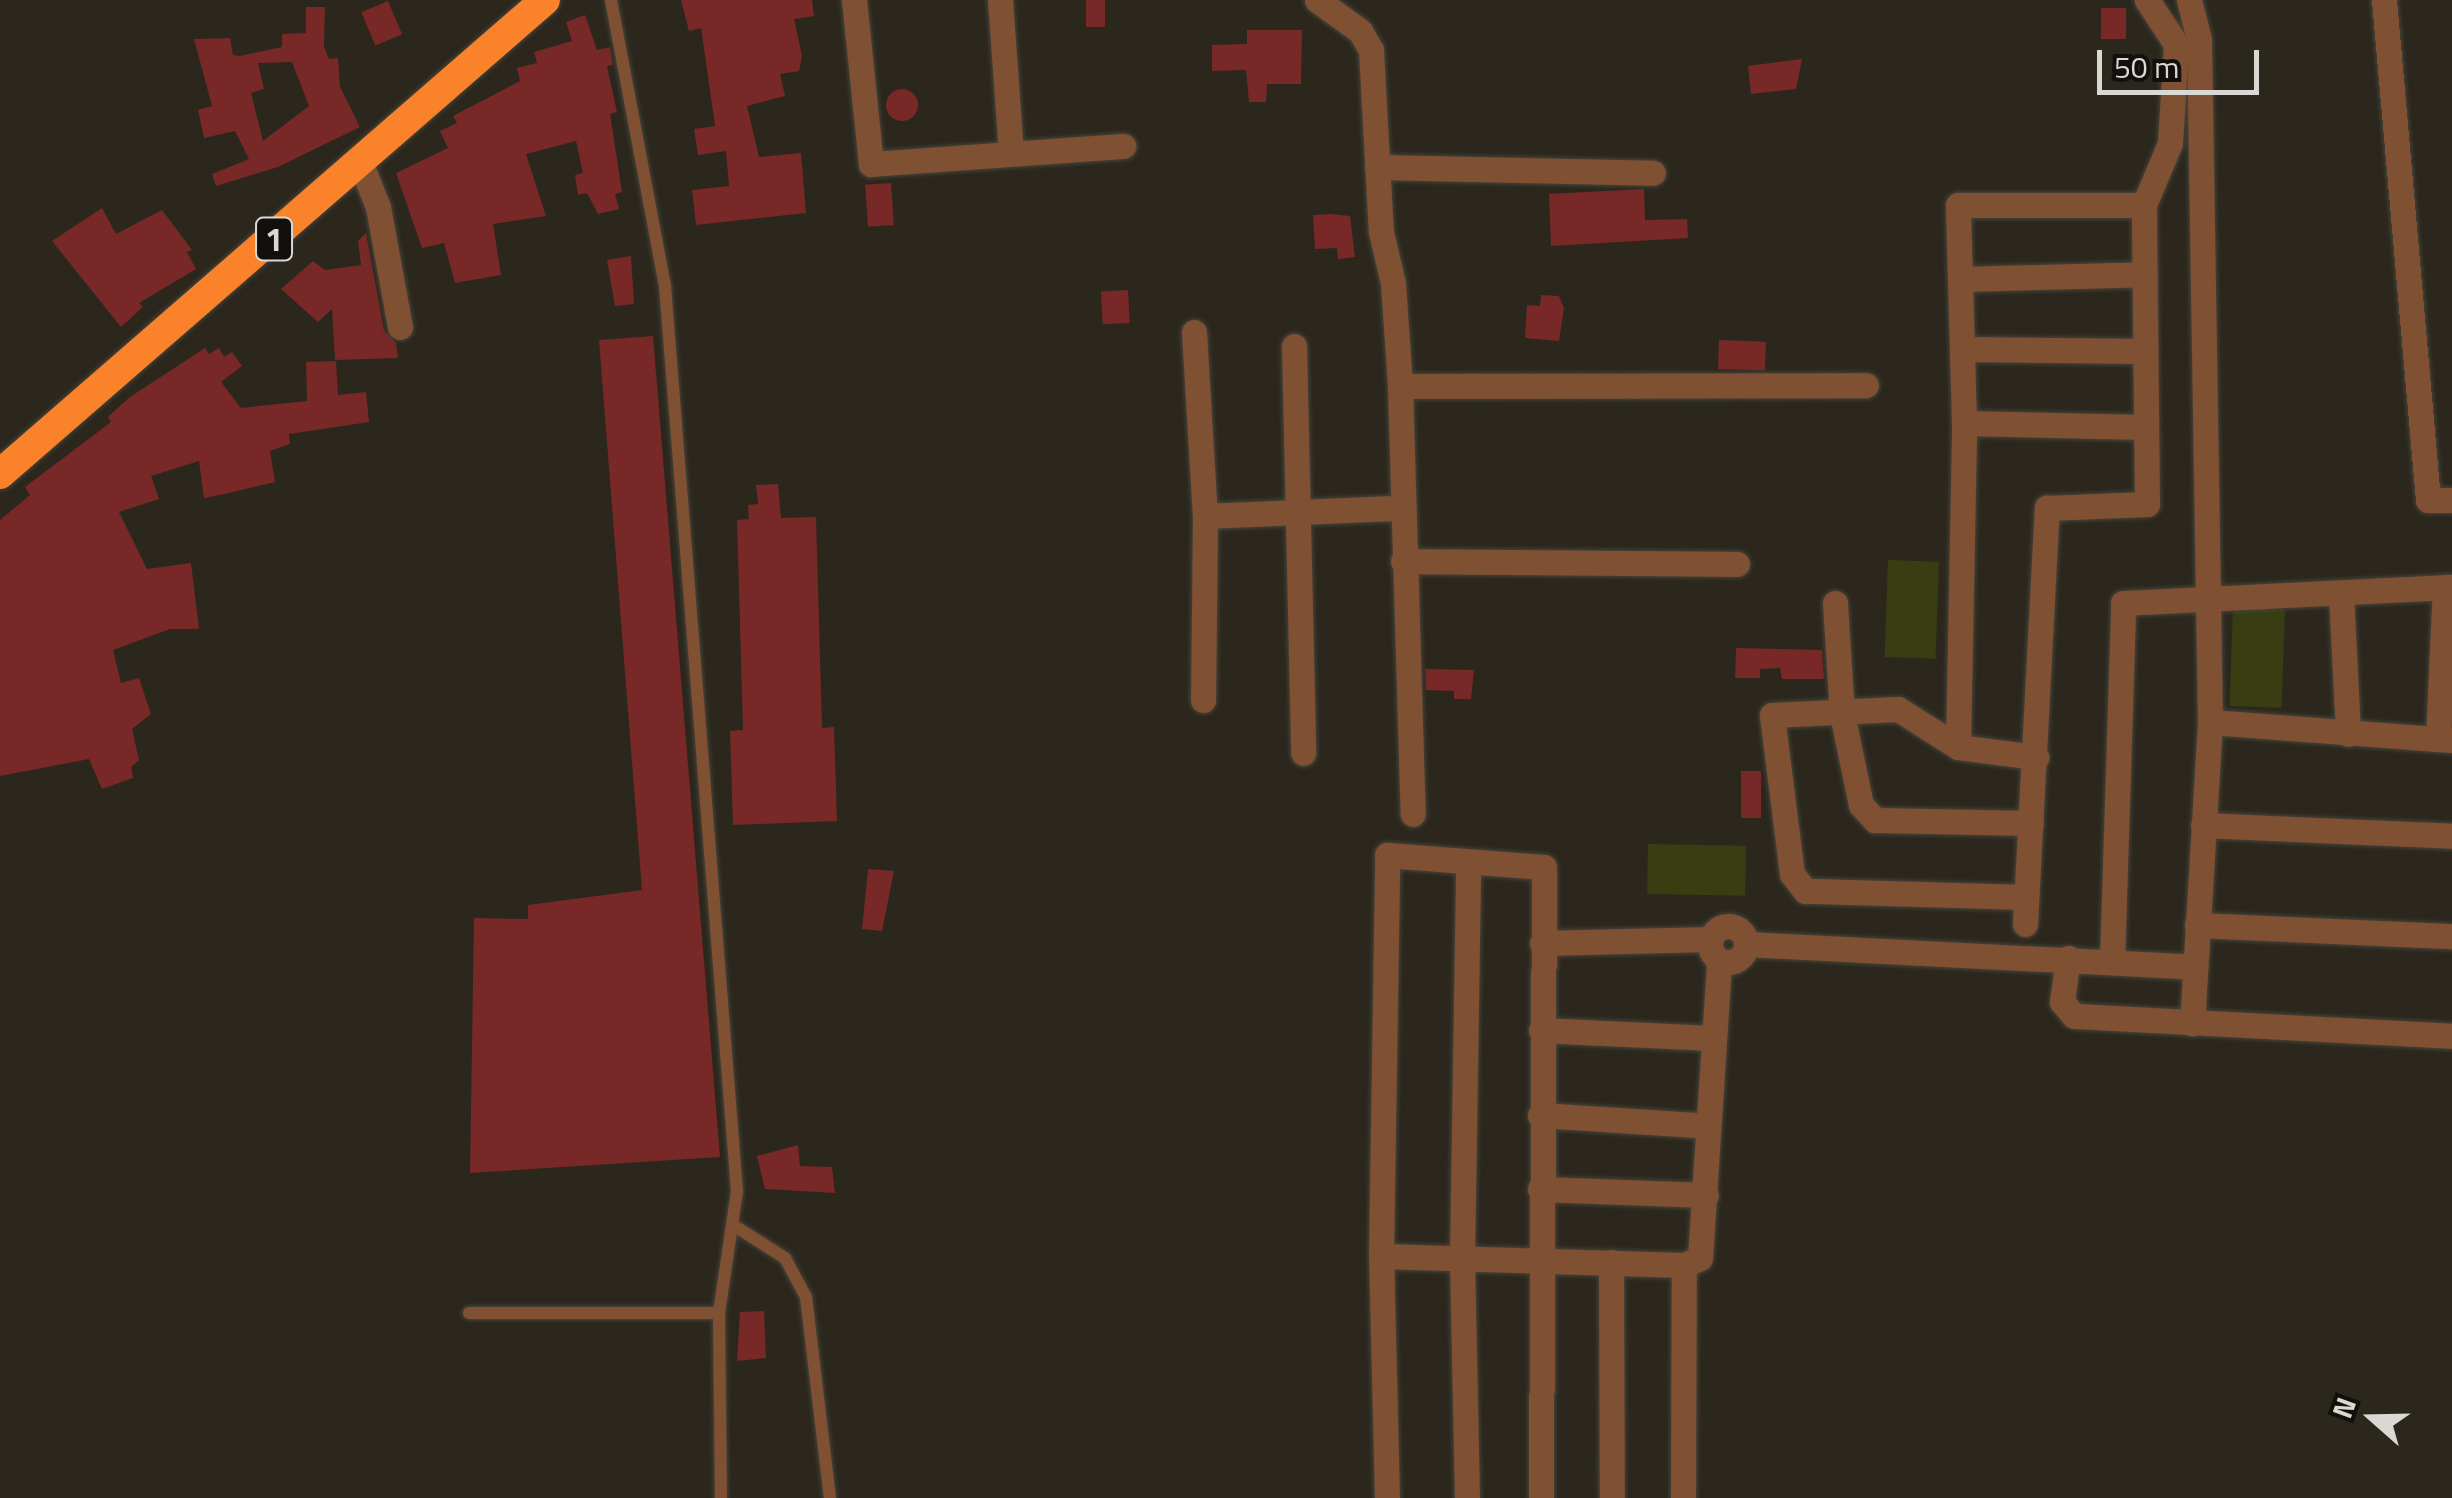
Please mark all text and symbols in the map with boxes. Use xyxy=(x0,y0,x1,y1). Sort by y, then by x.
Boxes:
scale bar xyxy=(2102,30,2264,92)
text: 50 m xyxy=(2114,44,2179,90)
road number: 1 xyxy=(254,212,294,266)
north arrow xyxy=(2322,1368,2422,1468)
text: N xyxy=(2320,1391,2367,1424)

